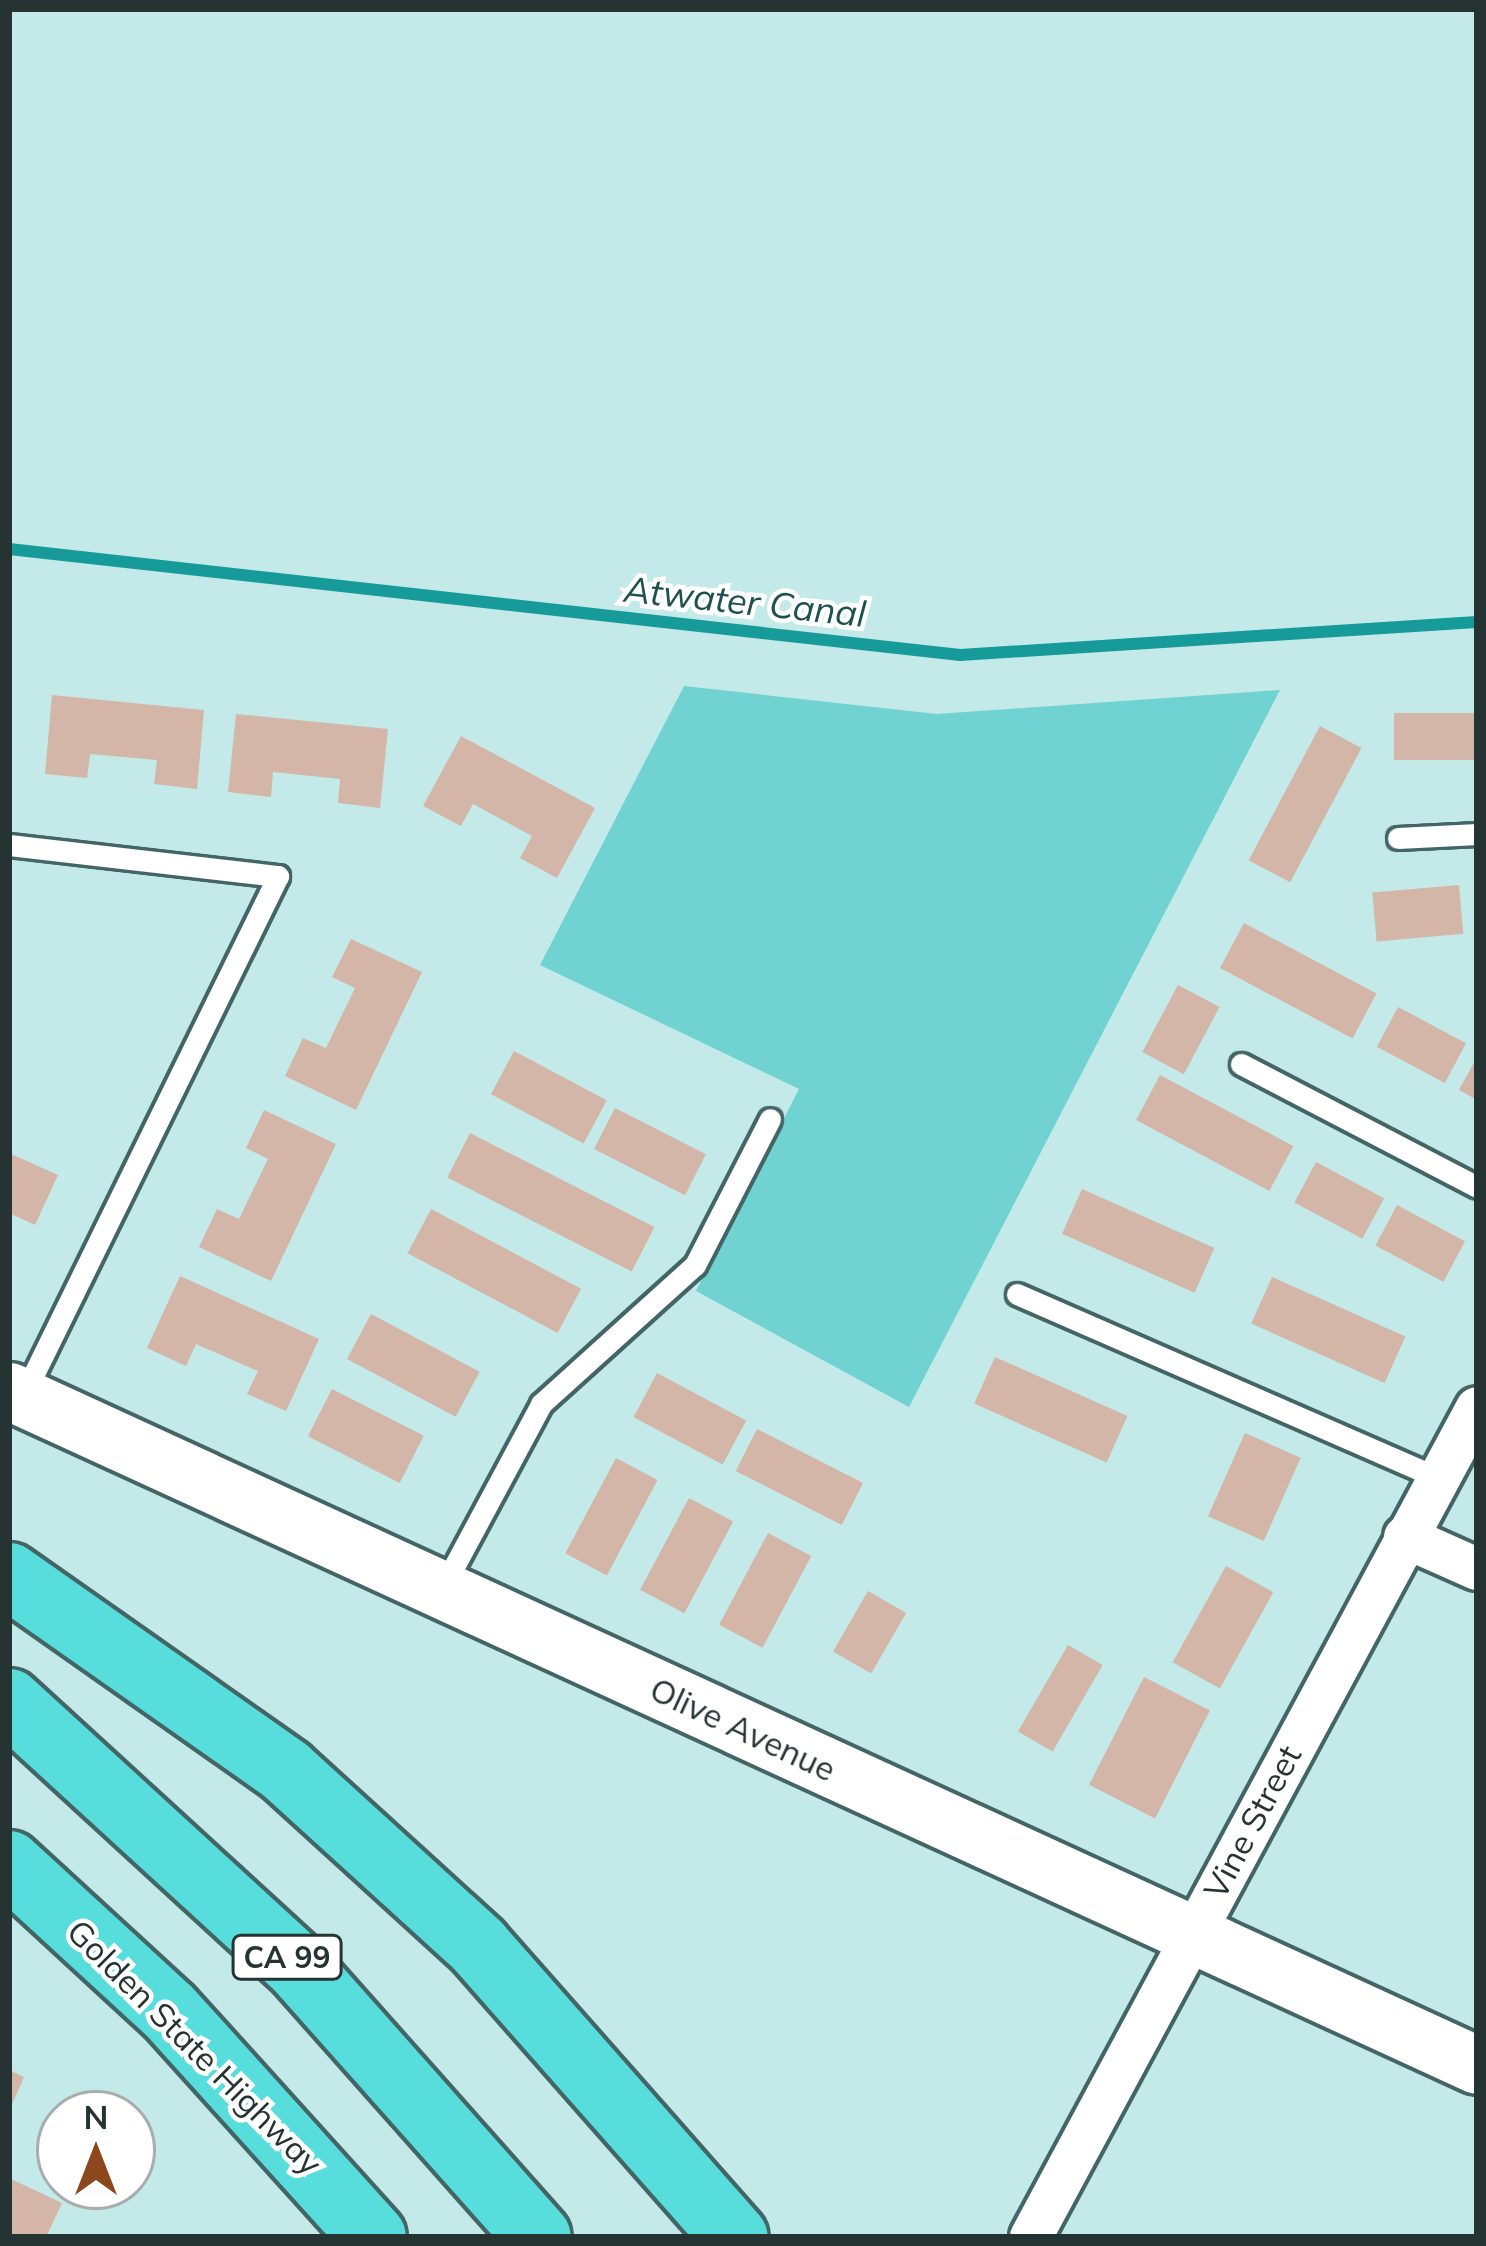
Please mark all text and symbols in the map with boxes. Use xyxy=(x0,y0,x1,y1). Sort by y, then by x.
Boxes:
water label: Atwater Canal xyxy=(622,567,868,635)
street label: Olive Avenue xyxy=(644,1669,842,1789)
street label: Vine Street xyxy=(1195,1739,1309,1905)
street label: Golden State Highway xyxy=(59,1911,331,2183)
road number: CA 99 xyxy=(230,1933,344,1981)
north arrow xyxy=(36,2090,156,2210)
text: N xyxy=(84,2096,108,2137)

